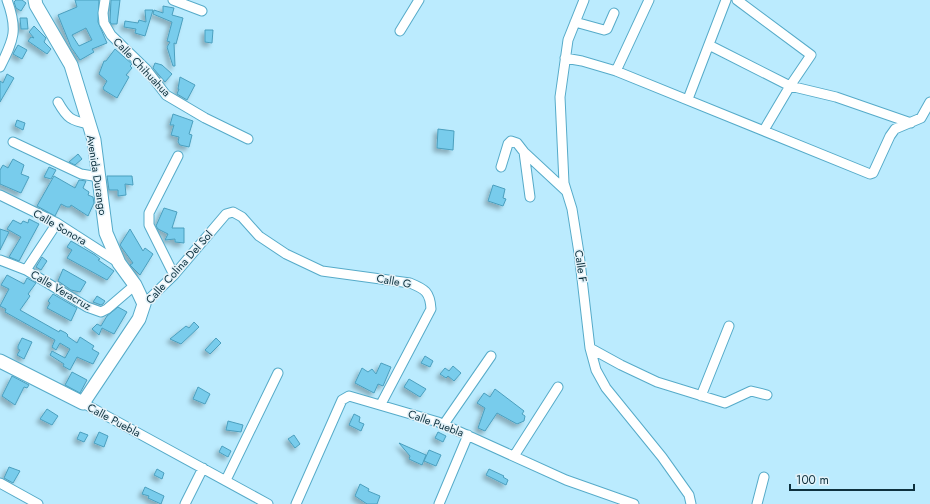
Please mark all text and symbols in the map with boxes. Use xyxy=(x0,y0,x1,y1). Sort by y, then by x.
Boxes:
street label: Calle Chihuahua xyxy=(110,34,174,100)
street label: Avenida Durango xyxy=(83,134,111,216)
street label: Calle Sonora xyxy=(30,205,90,249)
street label: Calle Colina Del Sol xyxy=(142,227,216,307)
street label: Calle F xyxy=(571,249,591,283)
street label: Calle Veracruz xyxy=(28,266,94,314)
street label: Calle G xyxy=(375,270,413,292)
street label: Calle Puebla xyxy=(85,399,143,441)
street label: Calle Puebla xyxy=(406,406,466,440)
scale bar xyxy=(790,466,914,492)
text: 100 m xyxy=(796,471,829,489)

